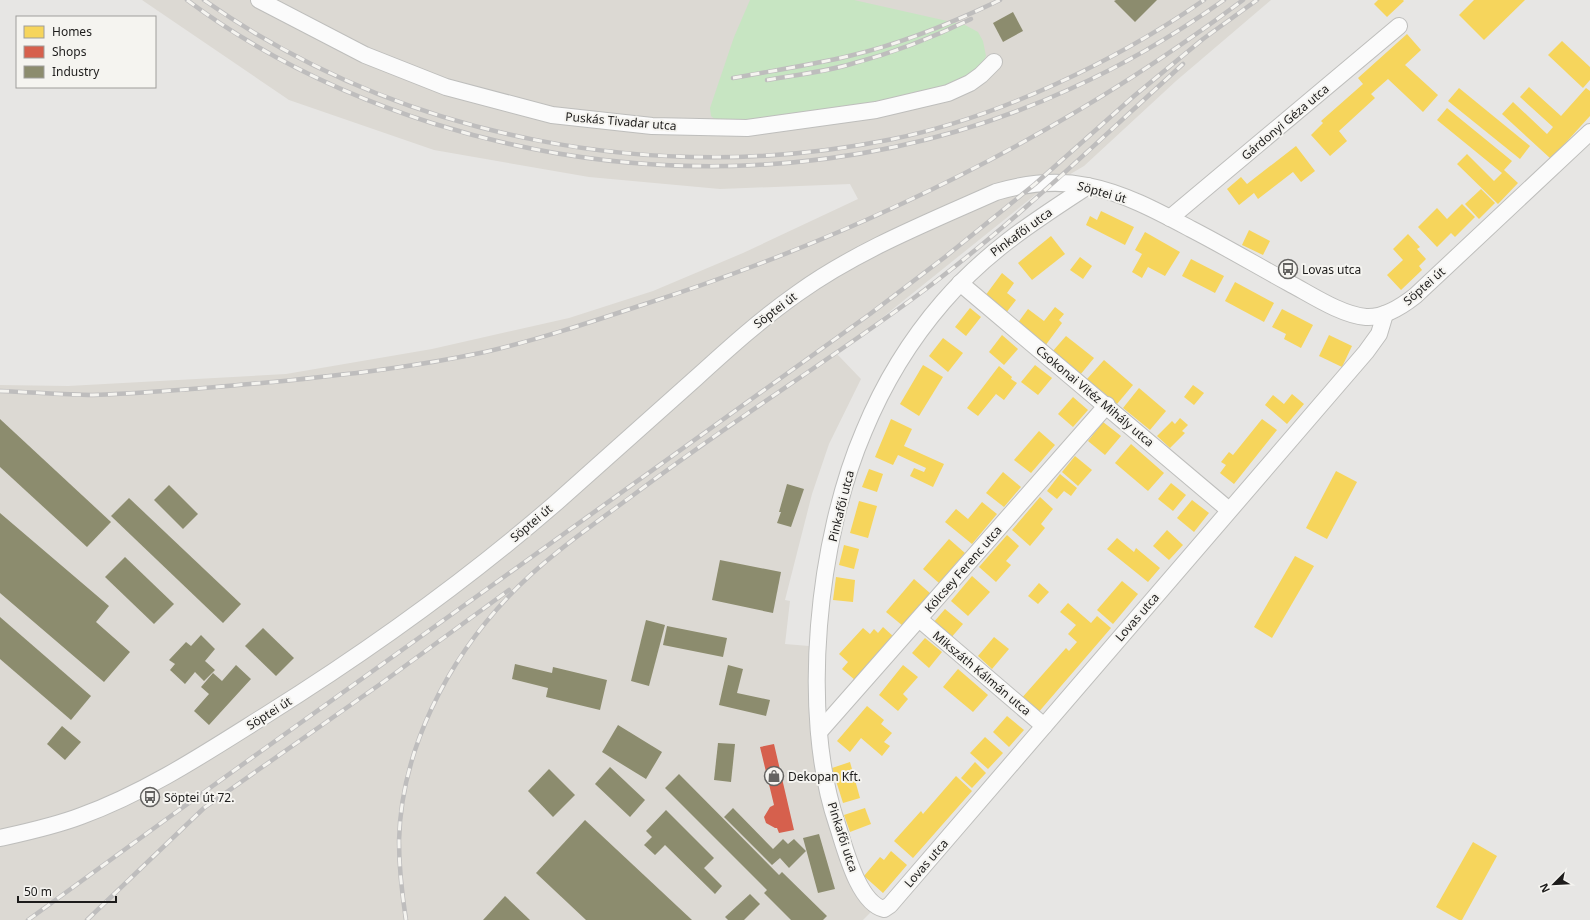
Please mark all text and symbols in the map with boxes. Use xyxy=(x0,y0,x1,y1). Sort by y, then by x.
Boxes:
legend xyxy=(16,16,156,88)
text: Homes xyxy=(52,23,92,40)
text: Shops xyxy=(52,43,87,60)
text: Industry xyxy=(52,63,100,80)
street label: Gárdonyi Géza utca xyxy=(1238,80,1332,164)
street label: Puskás Tivadar utca xyxy=(565,108,677,134)
street label: Söptei út xyxy=(1075,177,1129,207)
street label: Pinkafői utca xyxy=(987,204,1055,260)
bus stop icon: Lovas utca xyxy=(1277,258,1299,280)
place label: Lovas utca xyxy=(1302,261,1361,278)
street label: Söptei út xyxy=(1399,263,1449,309)
street label: Söptei út xyxy=(750,288,801,332)
street label: Csokonai Vitéz Mihály utca xyxy=(1032,341,1158,451)
street label: Pinkafői utca xyxy=(824,469,858,543)
street label: Söptei út xyxy=(506,500,556,546)
street label: Kölcsey Ferenc utca xyxy=(920,522,1006,616)
street label: Lovas utca xyxy=(1111,589,1163,645)
street label: Mikszáth Kálmán utca xyxy=(929,627,1035,719)
street label: Söptei út xyxy=(243,692,295,734)
shop icon: Dekopan Kft. xyxy=(763,765,785,787)
place label: Dekopan Kft. xyxy=(788,768,861,785)
bus stop icon: Söptei út 72. xyxy=(139,786,161,808)
place label: Söptei út 72. xyxy=(164,789,234,806)
street label: Pinkafői utca xyxy=(824,800,862,874)
street label: Lovas utca xyxy=(900,835,952,891)
north arrow xyxy=(1534,864,1574,904)
scale bar xyxy=(18,878,116,904)
text: N xyxy=(1536,881,1553,895)
text: 50 m xyxy=(24,883,52,900)

